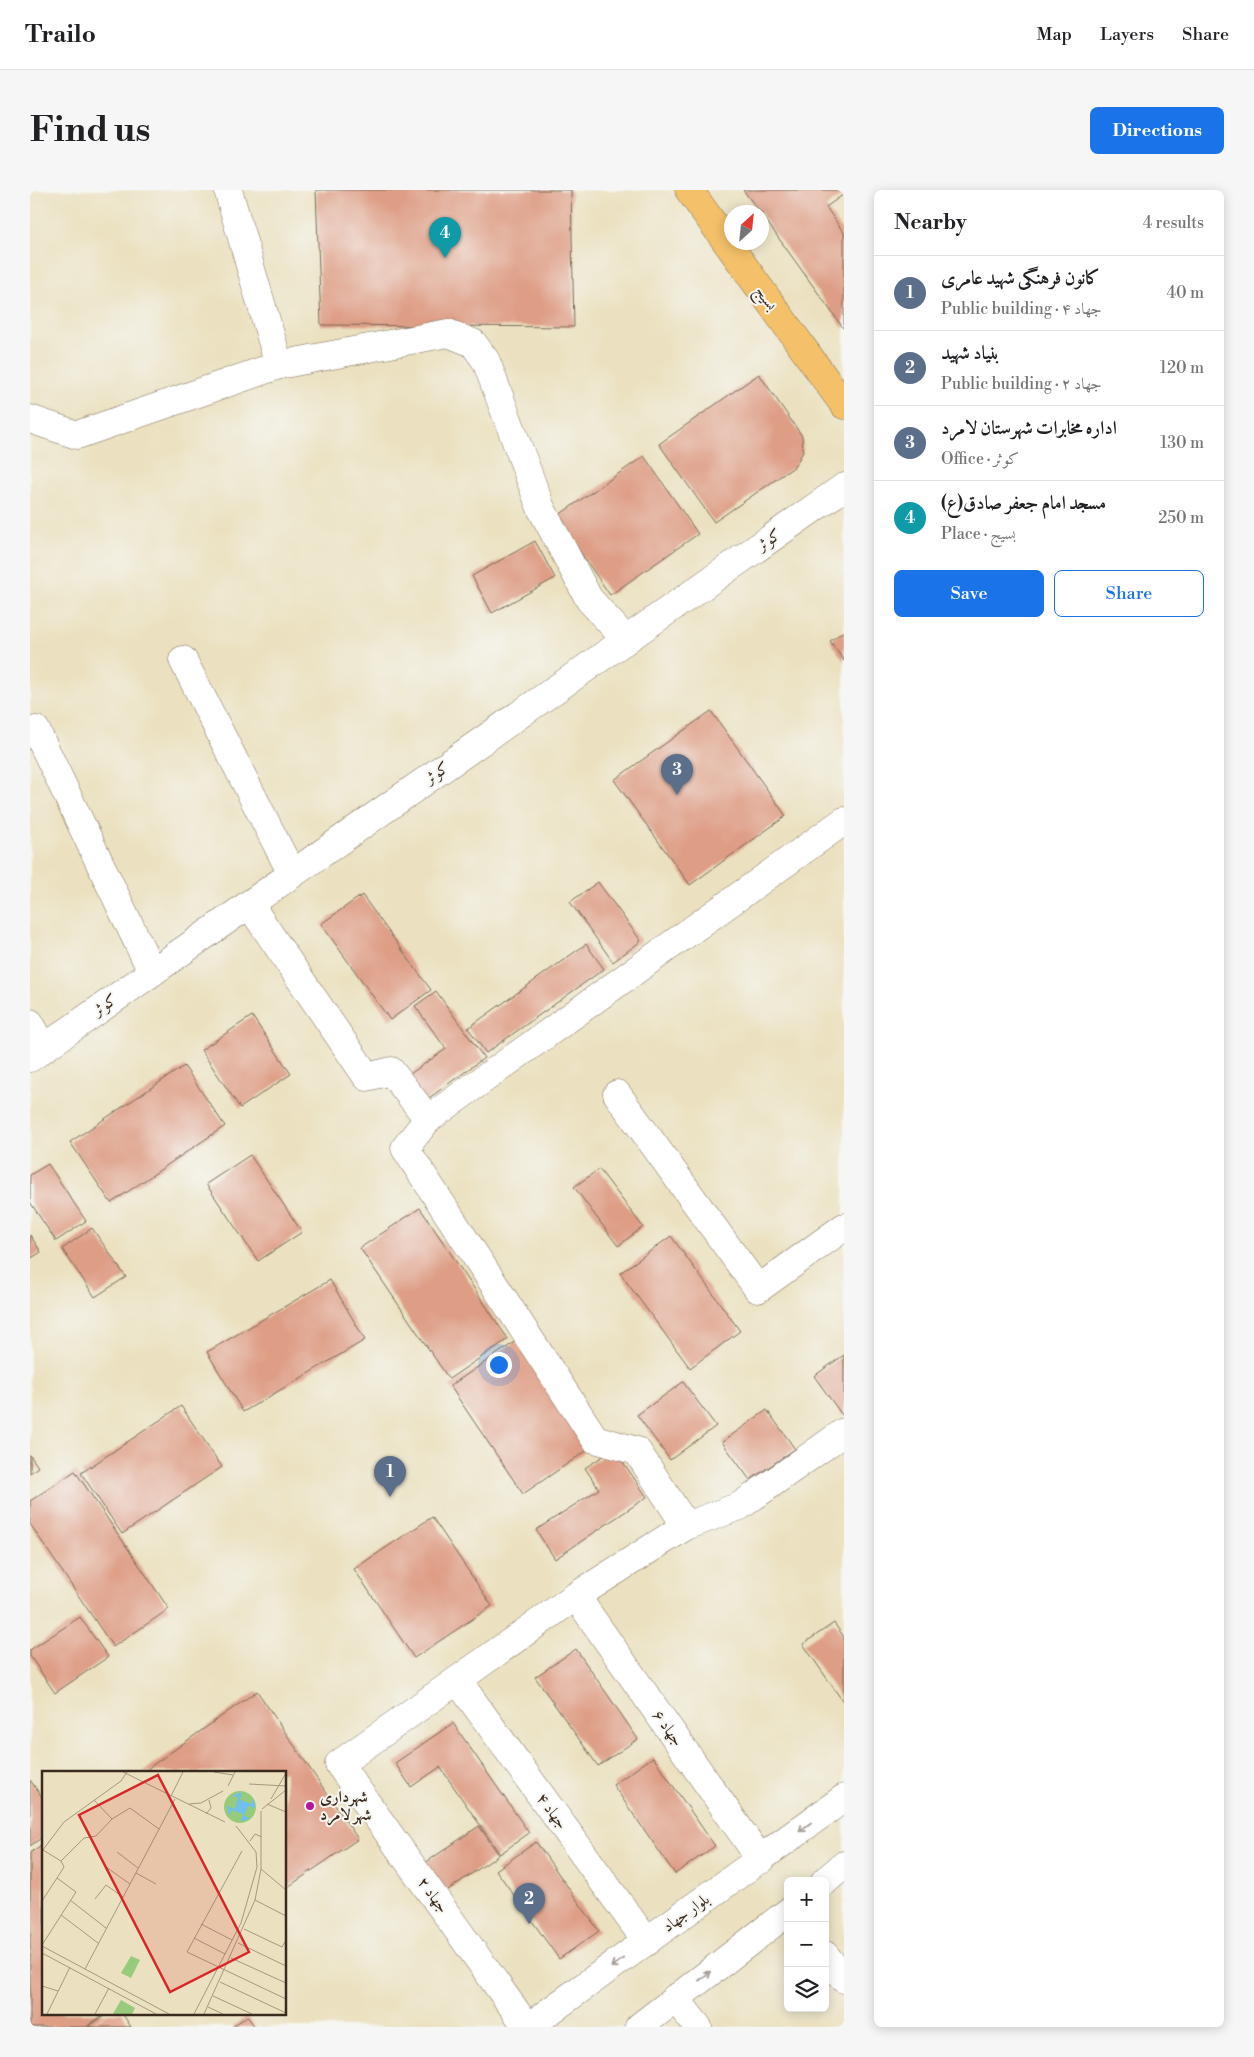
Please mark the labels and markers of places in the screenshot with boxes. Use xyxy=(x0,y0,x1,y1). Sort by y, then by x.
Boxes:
pin: 4 xyxy=(429,217,461,258)
pin: 3 xyxy=(661,754,693,795)
pin: 1 xyxy=(374,1456,406,1497)
place label: شهرداری شهر لامرد xyxy=(320,1787,372,1826)
marker: شهرداری شهر لامرد xyxy=(304,1800,316,1812)
pin: 2 xyxy=(513,1883,545,1924)

